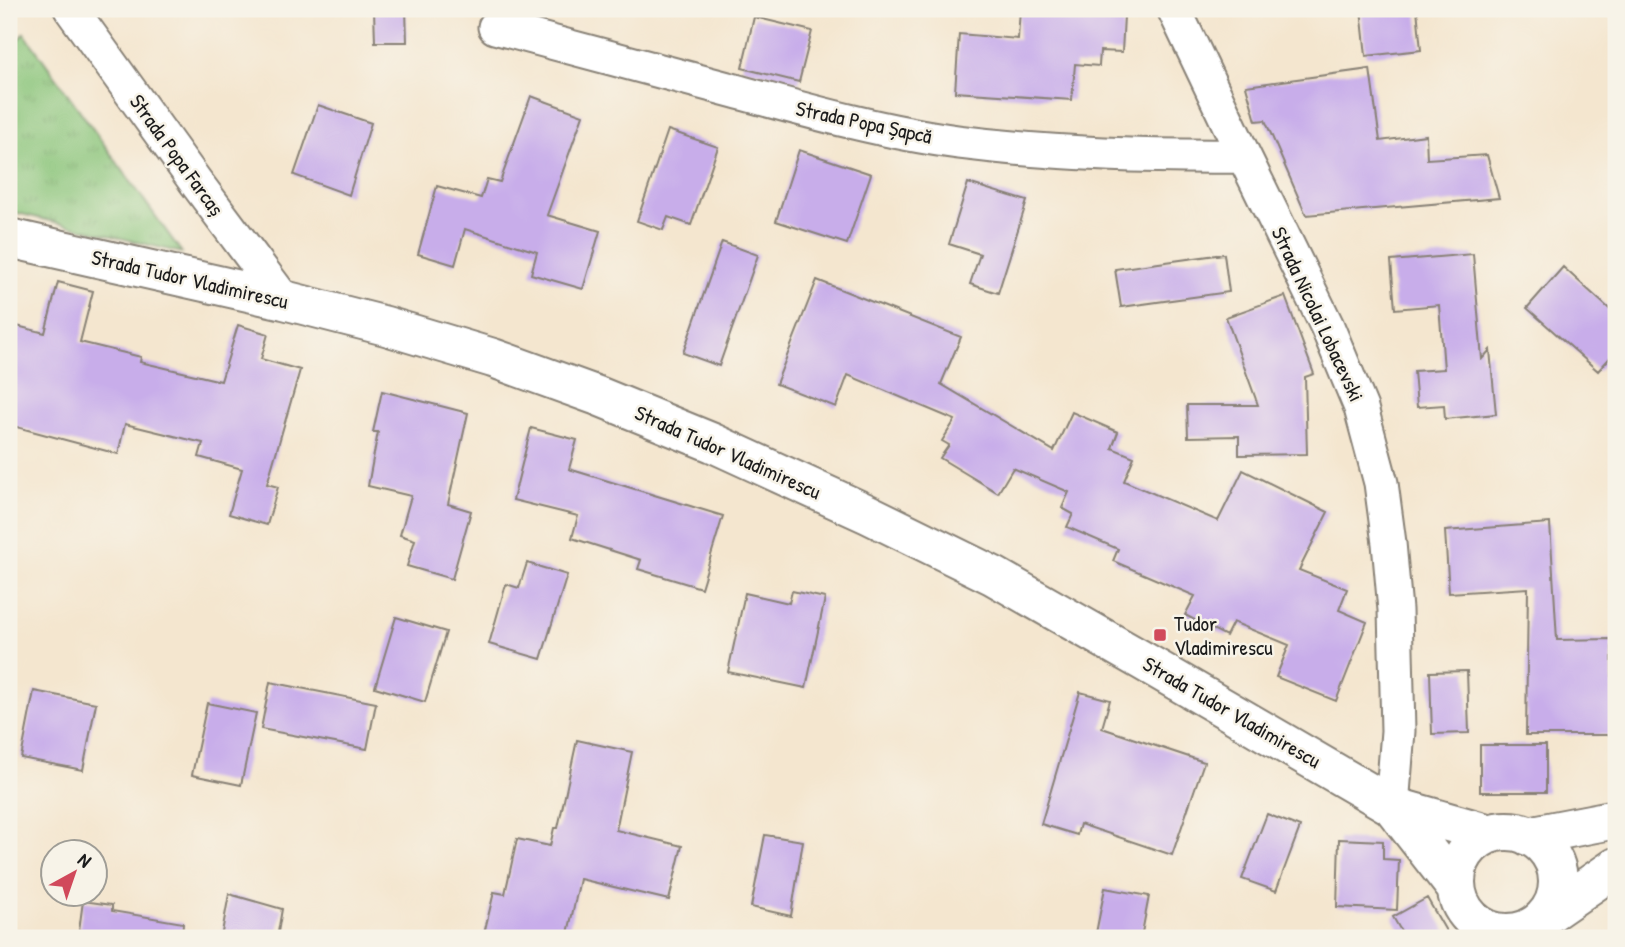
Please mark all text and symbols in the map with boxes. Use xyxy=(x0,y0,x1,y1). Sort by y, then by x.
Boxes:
street label: Strada Popa Farcaș xyxy=(123,88,231,222)
street label: Strada Popa Șapcă xyxy=(793,93,935,151)
street label: Strada Nicolai Lobacevski xyxy=(1265,222,1371,406)
street label: Strada Tudor Vladimirescu xyxy=(89,242,292,316)
street label: Strada Tudor Vladimirescu xyxy=(630,398,826,506)
place label: Tudor Vladimirescu xyxy=(1174,609,1273,662)
marker: Tudor Vladimirescu xyxy=(1152,627,1168,643)
street label: Strada Tudor Vladimirescu xyxy=(1138,649,1327,775)
north arrow xyxy=(38,838,108,908)
text: N xyxy=(73,847,97,873)

